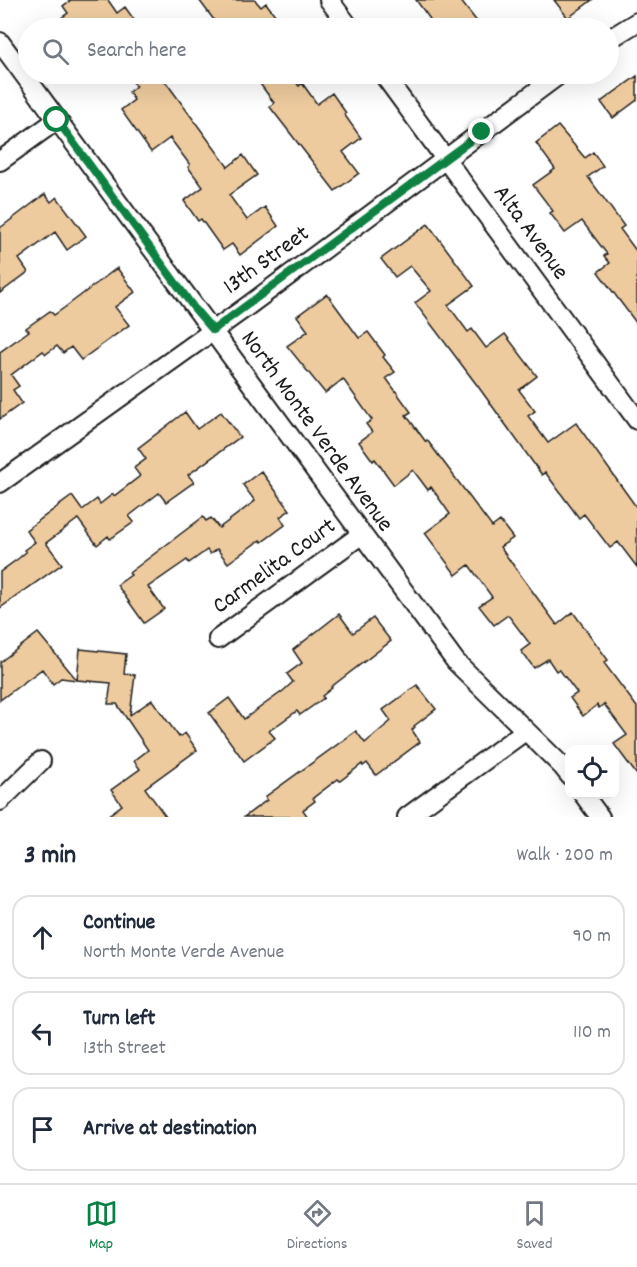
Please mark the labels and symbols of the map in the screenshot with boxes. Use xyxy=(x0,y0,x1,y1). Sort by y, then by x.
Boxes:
route start xyxy=(43,106,69,132)
route end xyxy=(468,118,494,144)
street label: Alta Avenue xyxy=(484,178,576,288)
street label: 13th Street xyxy=(217,218,317,304)
street label: North Monte Verde Avenue xyxy=(231,324,401,540)
street label: Carmelita Court xyxy=(206,510,344,623)

